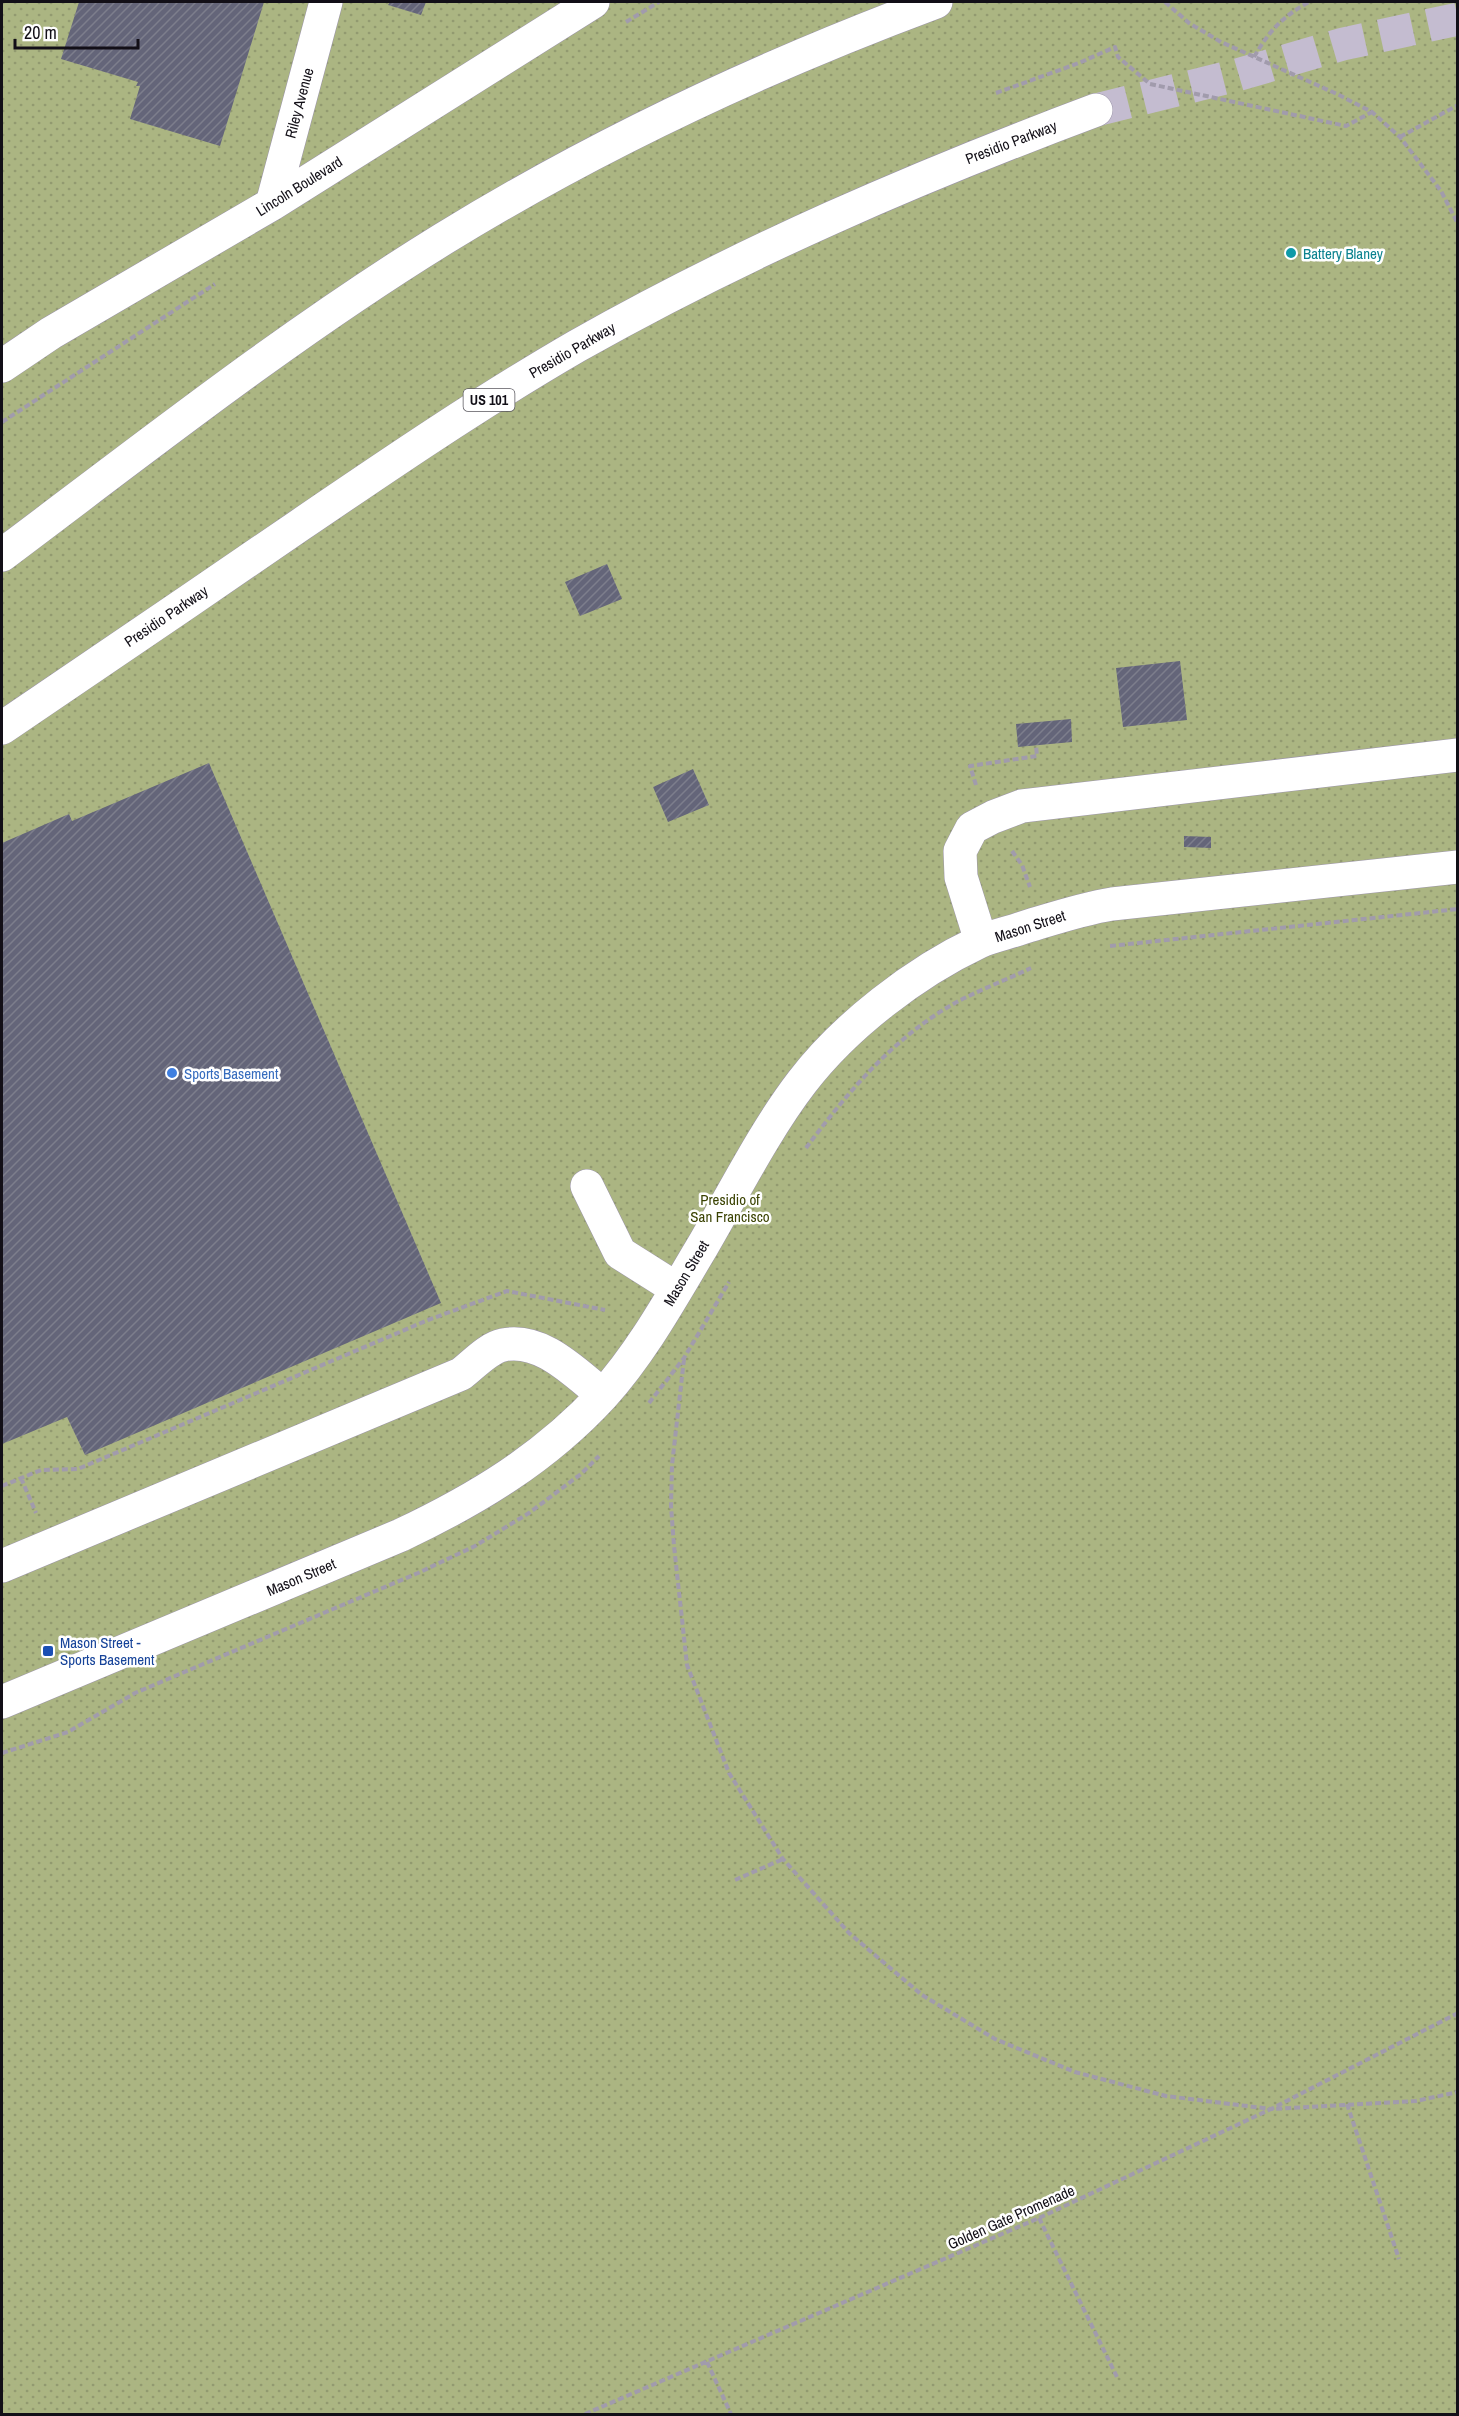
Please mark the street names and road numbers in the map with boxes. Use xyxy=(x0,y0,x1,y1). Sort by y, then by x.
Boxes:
street label: Riley Avenue xyxy=(280,65,319,141)
street label: Presidio Parkway xyxy=(962,115,1061,169)
street label: Lincoln Boulevard xyxy=(252,151,346,221)
street label: Presidio Parkway xyxy=(525,316,620,383)
road number: US 101 xyxy=(464,389,514,411)
street label: Presidio Parkway xyxy=(120,580,213,652)
street label: Mason Street xyxy=(992,905,1069,947)
street label: Mason Street xyxy=(658,1236,714,1310)
street label: Mason Street xyxy=(263,1553,339,1601)
street label: Golden Gate Promenade xyxy=(944,2180,1078,2254)

